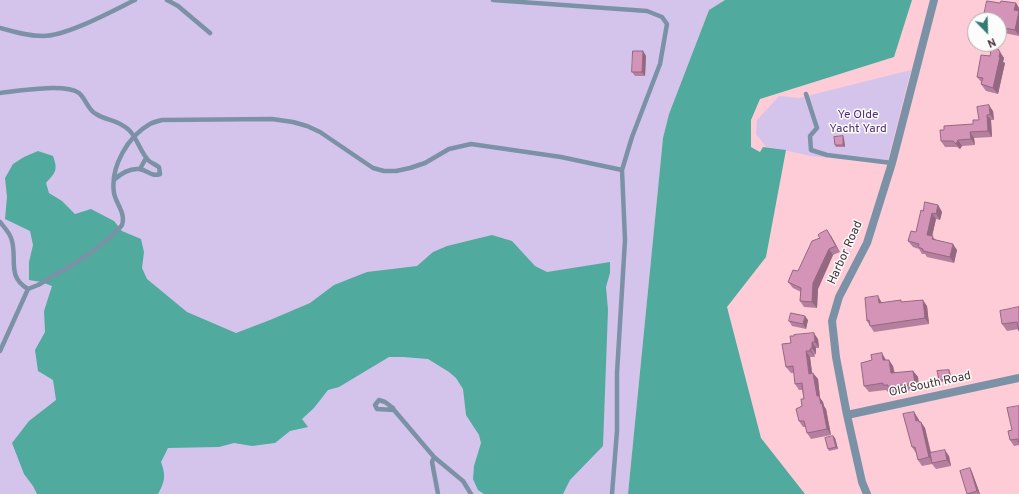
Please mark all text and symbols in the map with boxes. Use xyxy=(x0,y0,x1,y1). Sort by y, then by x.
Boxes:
north arrow xyxy=(967,12,1007,52)
text: N xyxy=(985,34,998,50)
park label: Ye Olde Yacht Yard xyxy=(829,109,887,137)
street label: Harbor Road xyxy=(826,219,866,287)
street label: Old South Road xyxy=(888,369,972,401)

